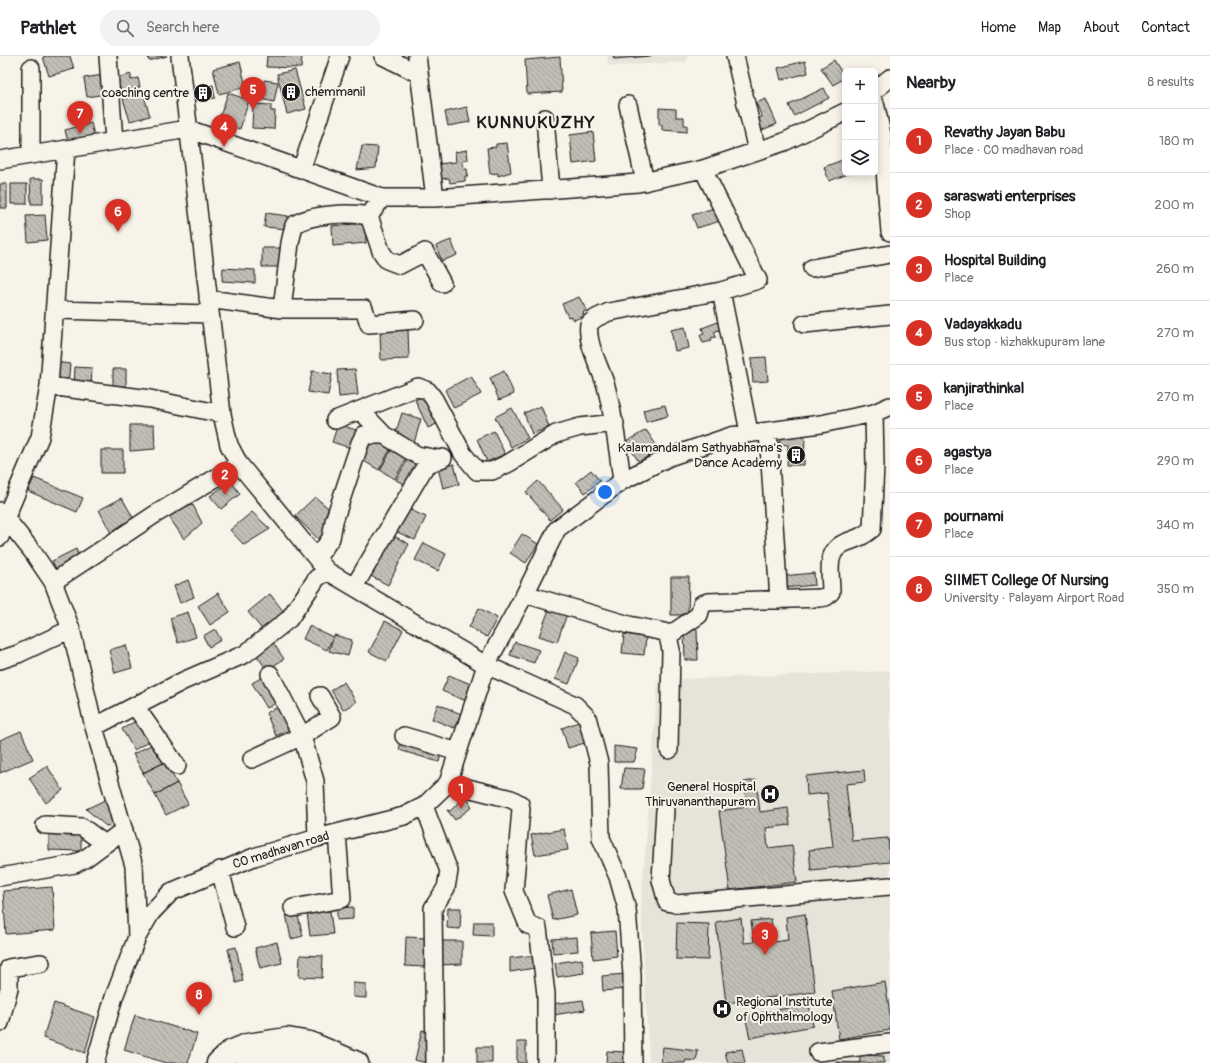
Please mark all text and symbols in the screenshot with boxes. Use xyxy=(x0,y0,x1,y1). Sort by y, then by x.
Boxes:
search box xyxy=(100,10,380,46)
text: Pathlet xyxy=(20,16,76,40)
icon: search xyxy=(114,17,136,39)
text: Search here xyxy=(146,18,219,37)
text: Home xyxy=(981,19,1016,36)
text: Map xyxy=(1038,19,1061,36)
text: About xyxy=(1083,19,1119,36)
text: Contact xyxy=(1141,19,1190,36)
map controls xyxy=(842,68,878,176)
button: + xyxy=(842,68,878,104)
text: Nearby xyxy=(906,72,955,93)
text: 8 results xyxy=(1148,74,1194,90)
pin: 5 xyxy=(240,77,266,110)
building icon: chemmanil xyxy=(280,81,302,103)
building icon: coaching centre xyxy=(192,82,214,104)
place label: chemmanil xyxy=(305,84,366,100)
place label: coaching centre xyxy=(102,85,190,101)
pin: 7 xyxy=(67,101,93,134)
button: − xyxy=(842,104,878,140)
district label: KUNNUKUZHY xyxy=(476,112,596,133)
pin: 4 xyxy=(211,114,237,147)
text: Revathy Jayan Babu xyxy=(944,123,1065,142)
text: 1 xyxy=(916,133,922,149)
text: 180 m xyxy=(1159,133,1194,149)
button: layers xyxy=(842,140,878,176)
text: Place · CO madhavan road xyxy=(944,142,1083,158)
text: saraswati enterprises xyxy=(944,187,1075,206)
text: 2 xyxy=(915,197,923,213)
text: 200 m xyxy=(1155,197,1194,213)
pin: 6 xyxy=(105,199,131,232)
text: Shop xyxy=(944,206,971,222)
text: Hospital Building xyxy=(944,251,1046,270)
text: 3 xyxy=(915,261,923,277)
text: 260 m xyxy=(1156,261,1194,277)
text: Place xyxy=(944,270,973,286)
text: Vadayakkadu xyxy=(944,315,1022,334)
text: 4 xyxy=(915,325,923,341)
text: 270 m xyxy=(1157,325,1194,341)
text: Bus stop · kizhakkupuram lane xyxy=(944,334,1105,350)
text: kanjirathinkal xyxy=(944,379,1024,398)
text: 5 xyxy=(915,389,923,405)
text: 270 m xyxy=(1157,389,1194,405)
text: Place xyxy=(944,398,973,414)
place label: Kalamandalam Sathyabhama's Dance Academy xyxy=(618,440,782,471)
text: agastya xyxy=(944,443,992,462)
building icon: Kalamandalam Sathyabhama's Dance Academy xyxy=(785,444,807,466)
text: 6 xyxy=(915,453,923,469)
text: 290 m xyxy=(1157,453,1194,469)
pin: 2 xyxy=(212,462,238,495)
text: Place xyxy=(944,462,973,478)
your location xyxy=(595,482,615,502)
text: pournami xyxy=(944,507,1004,526)
text: 7 xyxy=(916,517,922,533)
text: 340 m xyxy=(1156,517,1194,533)
text: Place xyxy=(944,526,973,542)
text: SIIMET College Of Nursing xyxy=(944,571,1109,590)
text: 8 xyxy=(916,581,922,597)
text: 350 m xyxy=(1156,581,1194,597)
text: University · Palayam Airport Road xyxy=(944,590,1124,606)
pin: 1 xyxy=(448,776,474,809)
place label: General Hospital Thiruvananthapuram xyxy=(645,779,756,810)
hospital icon: General Hospital Thiruvananthapuram xyxy=(759,783,781,805)
street label: CO madhavan road xyxy=(231,828,331,872)
pin: 3 xyxy=(752,922,778,955)
pin: 8 xyxy=(186,982,212,1015)
place label: Regional Institute of Ophthalmology xyxy=(736,994,833,1025)
hospital icon: Regional Institute of Ophthalmology xyxy=(711,998,733,1020)

